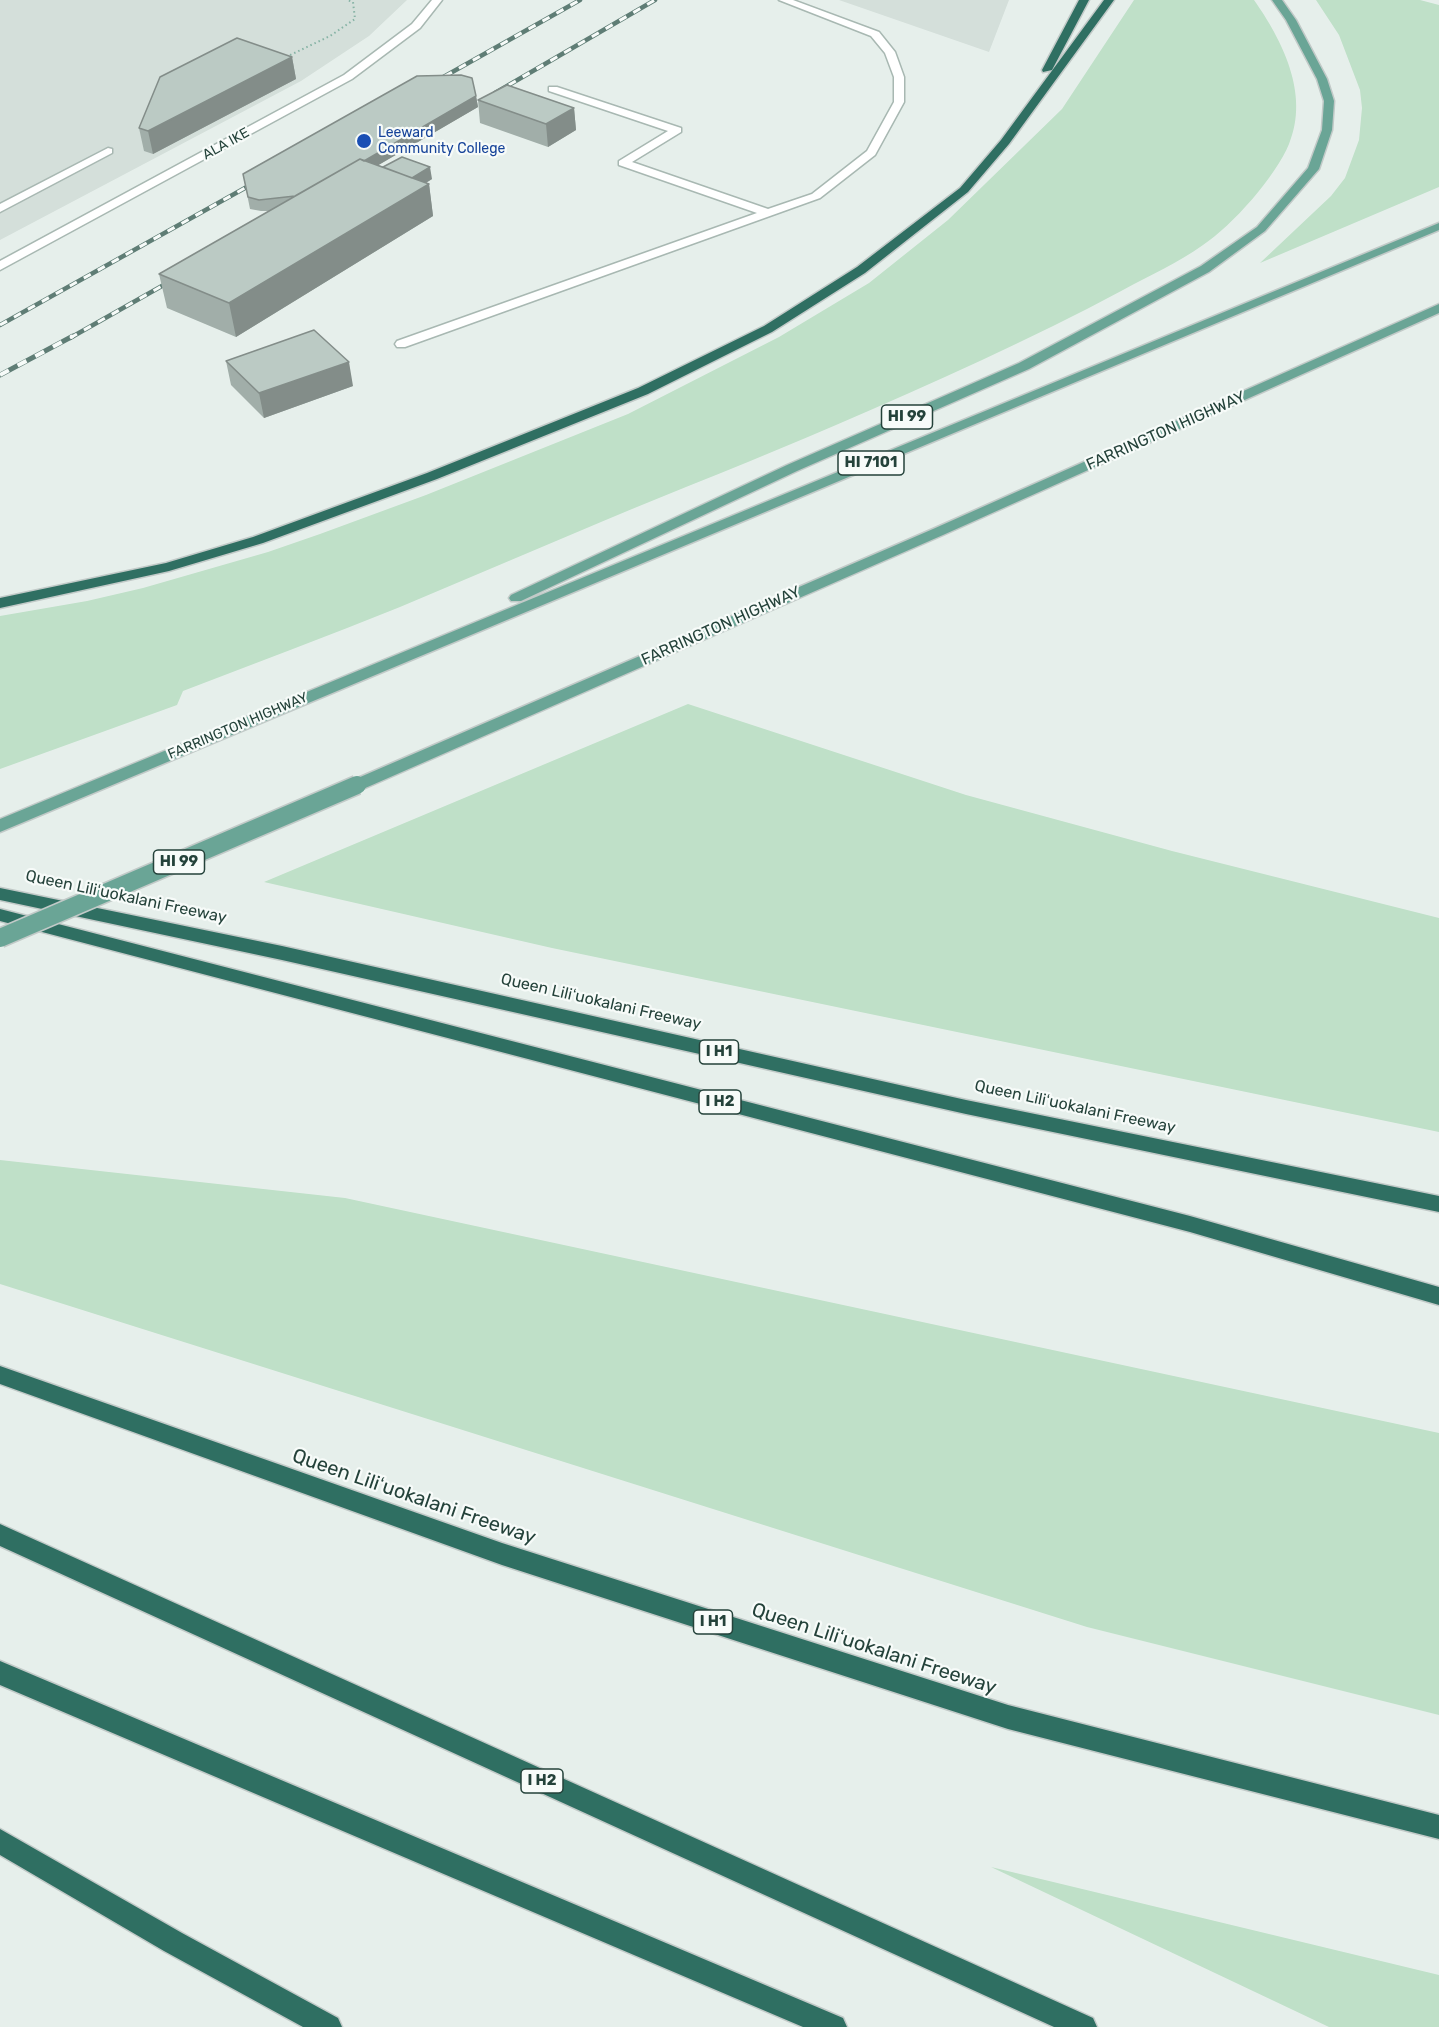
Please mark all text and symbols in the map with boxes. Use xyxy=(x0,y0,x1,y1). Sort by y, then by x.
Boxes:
street label: ALA IKE xyxy=(200,124,252,164)
place label: Leeward Community College xyxy=(378,125,505,158)
marker: Leeward Community College xyxy=(355,132,373,150)
street label: FARRINGTON HIGHWAY xyxy=(1084,387,1248,475)
road number: HI 99 xyxy=(882,405,932,429)
road number: HI 7101 xyxy=(838,451,904,475)
street label: FARRINGTON HIGHWAY xyxy=(639,582,803,670)
street label: FARRINGTON HIGHWAY xyxy=(165,689,311,763)
road number: HI 99 xyxy=(154,850,204,874)
street label: Queen Liliʻuokalani Freeway xyxy=(24,866,228,928)
street label: Queen Liliʻuokalani Freeway xyxy=(499,970,703,1034)
road number: I H1 xyxy=(700,1040,738,1064)
street label: Queen Liliʻuokalani Freeway xyxy=(973,1076,1177,1138)
road number: I H2 xyxy=(699,1090,741,1114)
street label: Queen Liliʻuokalani Freeway xyxy=(289,1444,539,1550)
street label: Queen Liliʻuokalani Freeway xyxy=(748,1598,1000,1700)
road number: I H1 xyxy=(694,1610,732,1634)
road number: I H2 xyxy=(521,1769,563,1793)

